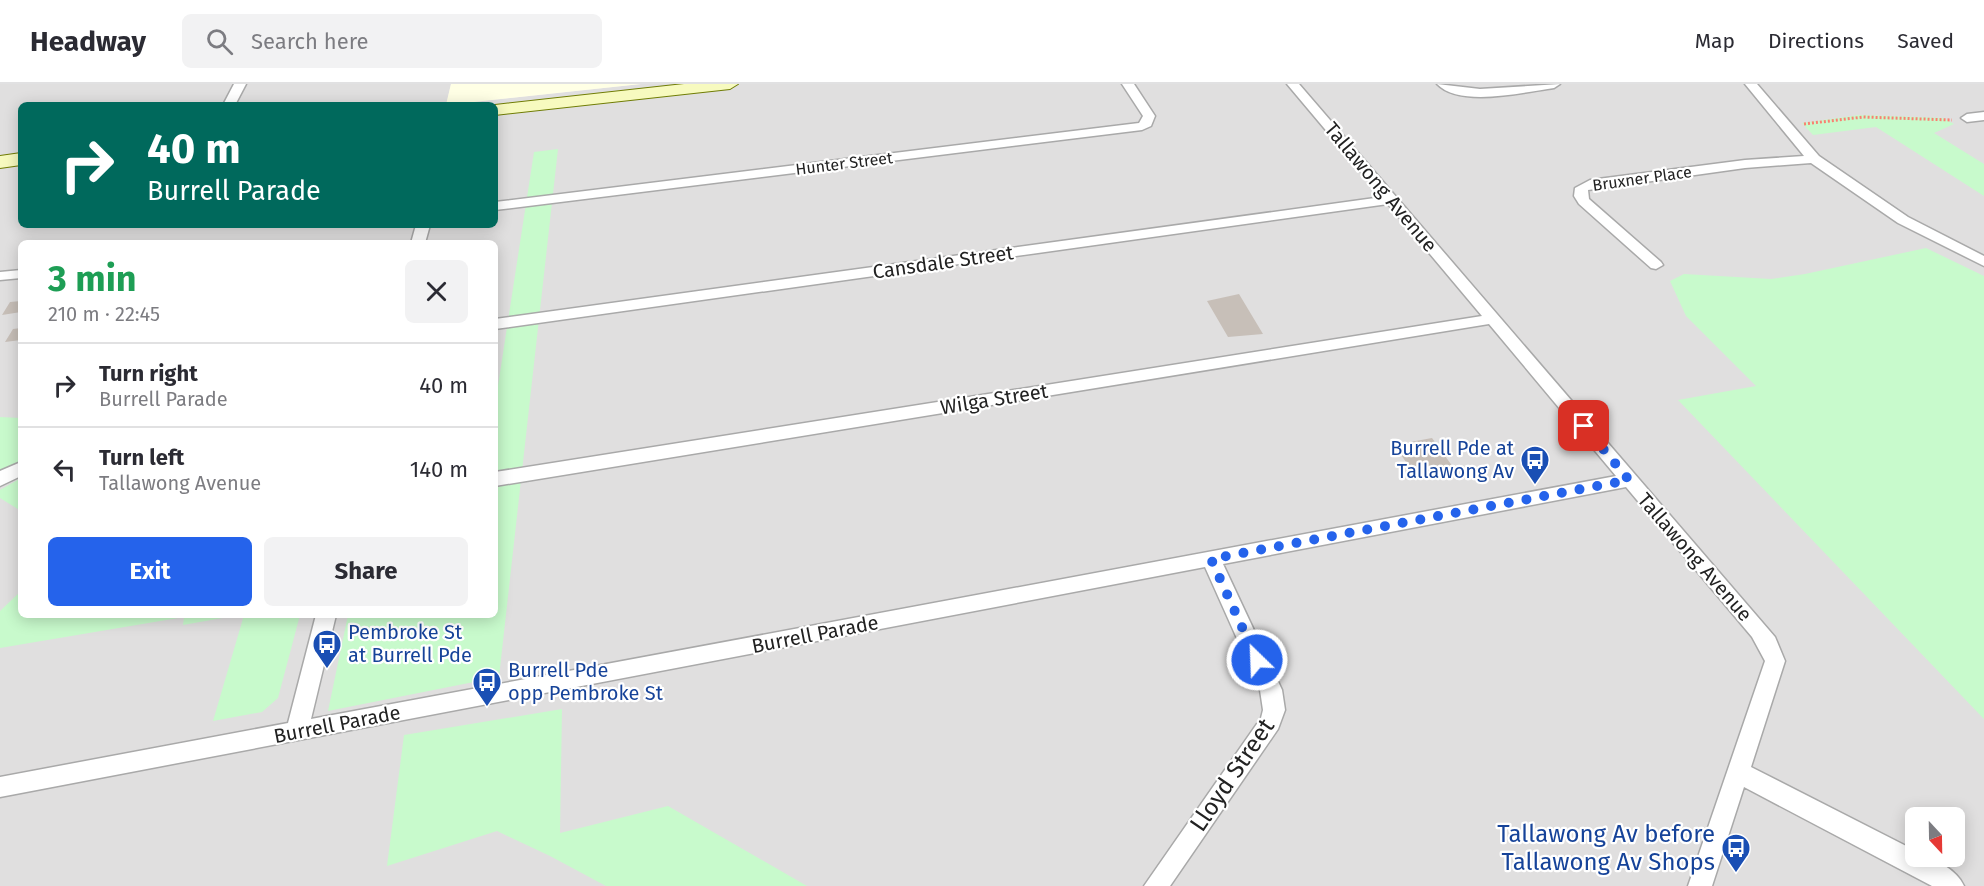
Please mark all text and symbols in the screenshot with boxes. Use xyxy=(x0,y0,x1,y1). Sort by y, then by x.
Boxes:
search box xyxy=(182,14,602,68)
text: Headway xyxy=(30,25,146,58)
icon: search xyxy=(203,25,236,58)
text: Search here xyxy=(251,28,369,55)
text: Map xyxy=(1695,28,1735,54)
text: Directions xyxy=(1768,28,1864,54)
text: Saved xyxy=(1897,28,1954,54)
street label: Tallawong Avenue xyxy=(1320,117,1442,257)
text: 40 m xyxy=(147,124,241,174)
icon: right xyxy=(48,126,126,204)
street label: Hunter Street xyxy=(794,148,894,179)
street label: Bruxner Place xyxy=(1591,162,1693,195)
text: Burrell Parade xyxy=(147,175,321,207)
street label: Cansdale Street xyxy=(871,240,1016,284)
text: 3 min xyxy=(48,257,137,301)
button: close xyxy=(405,260,468,323)
text: 210 m · 22:45 xyxy=(48,302,160,326)
text: Turn right xyxy=(99,360,198,387)
icon: right xyxy=(48,369,81,402)
text: 40 m xyxy=(419,372,468,399)
street label: Wilga Street xyxy=(939,379,1050,419)
text: Burrell Parade xyxy=(99,387,228,411)
pin xyxy=(1558,400,1609,451)
icon: arrive xyxy=(1567,409,1600,442)
place label: Burrell Pde at Tallawong Av xyxy=(1390,436,1515,483)
text: Turn left xyxy=(99,444,184,471)
bus stop icon: Burrell Pde at Tallawong Av xyxy=(1519,444,1551,486)
icon: left xyxy=(48,453,81,486)
text: 140 m xyxy=(410,456,468,483)
text: Tallawong Avenue xyxy=(99,471,261,495)
street label: Tallawong Avenue xyxy=(1633,488,1757,626)
button: Exit xyxy=(48,537,252,606)
button: Share xyxy=(264,537,468,606)
street label: Burrell Parade xyxy=(750,610,880,658)
place label: Pembroke St at Burrell Pde xyxy=(348,620,472,667)
bus stop icon: Pembroke St at Burrell Pde xyxy=(311,628,343,670)
position arrow xyxy=(1225,628,1289,692)
place label: Burrell Pde opp Pembroke St xyxy=(508,658,664,705)
bus stop icon: Burrell Pde opp Pembroke St xyxy=(471,666,503,708)
street label: Burrell Parade xyxy=(272,700,402,748)
street label: Lloyd Street xyxy=(1184,713,1280,837)
north arrow xyxy=(1905,807,1965,867)
map controls xyxy=(1905,807,1965,867)
place label: Tallawong Av before Tallawong Av Shops xyxy=(1497,820,1715,876)
bus stop icon: Tallawong Av before Tallawong Av Shops xyxy=(1720,832,1752,874)

